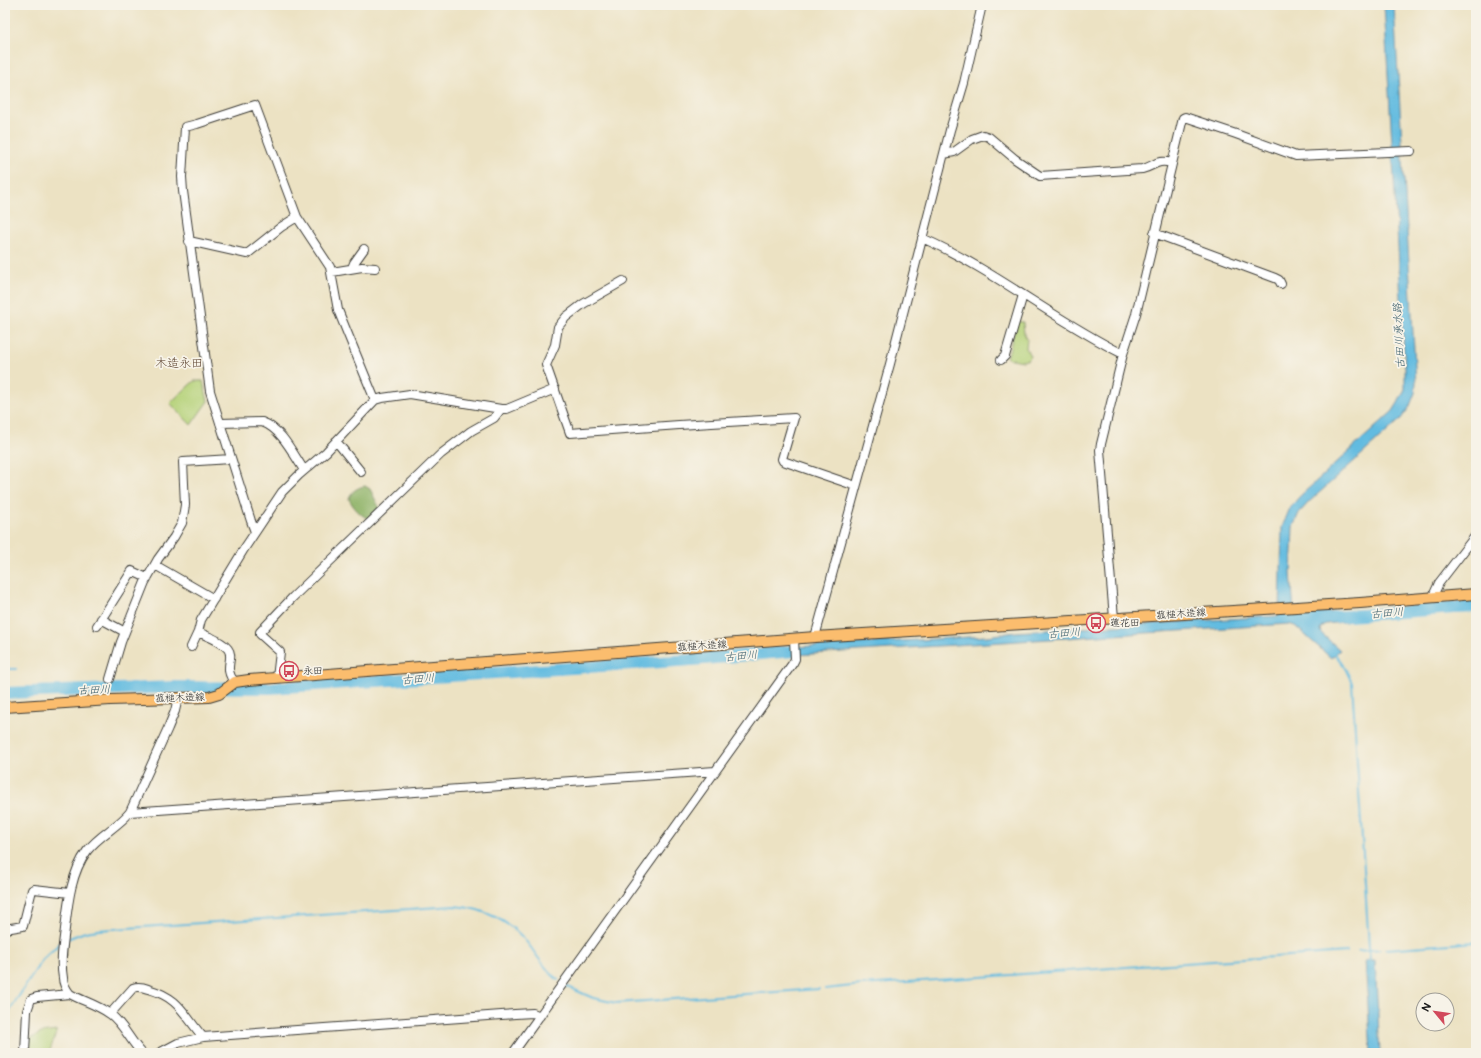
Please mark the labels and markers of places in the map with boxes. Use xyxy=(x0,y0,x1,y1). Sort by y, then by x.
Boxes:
bus stop icon: 蓮花田 xyxy=(1085,612,1107,634)
place label: 蓮花田 xyxy=(1110,617,1140,629)
bus stop icon: 永田 xyxy=(278,660,300,682)
place label: 永田 xyxy=(303,665,323,677)

